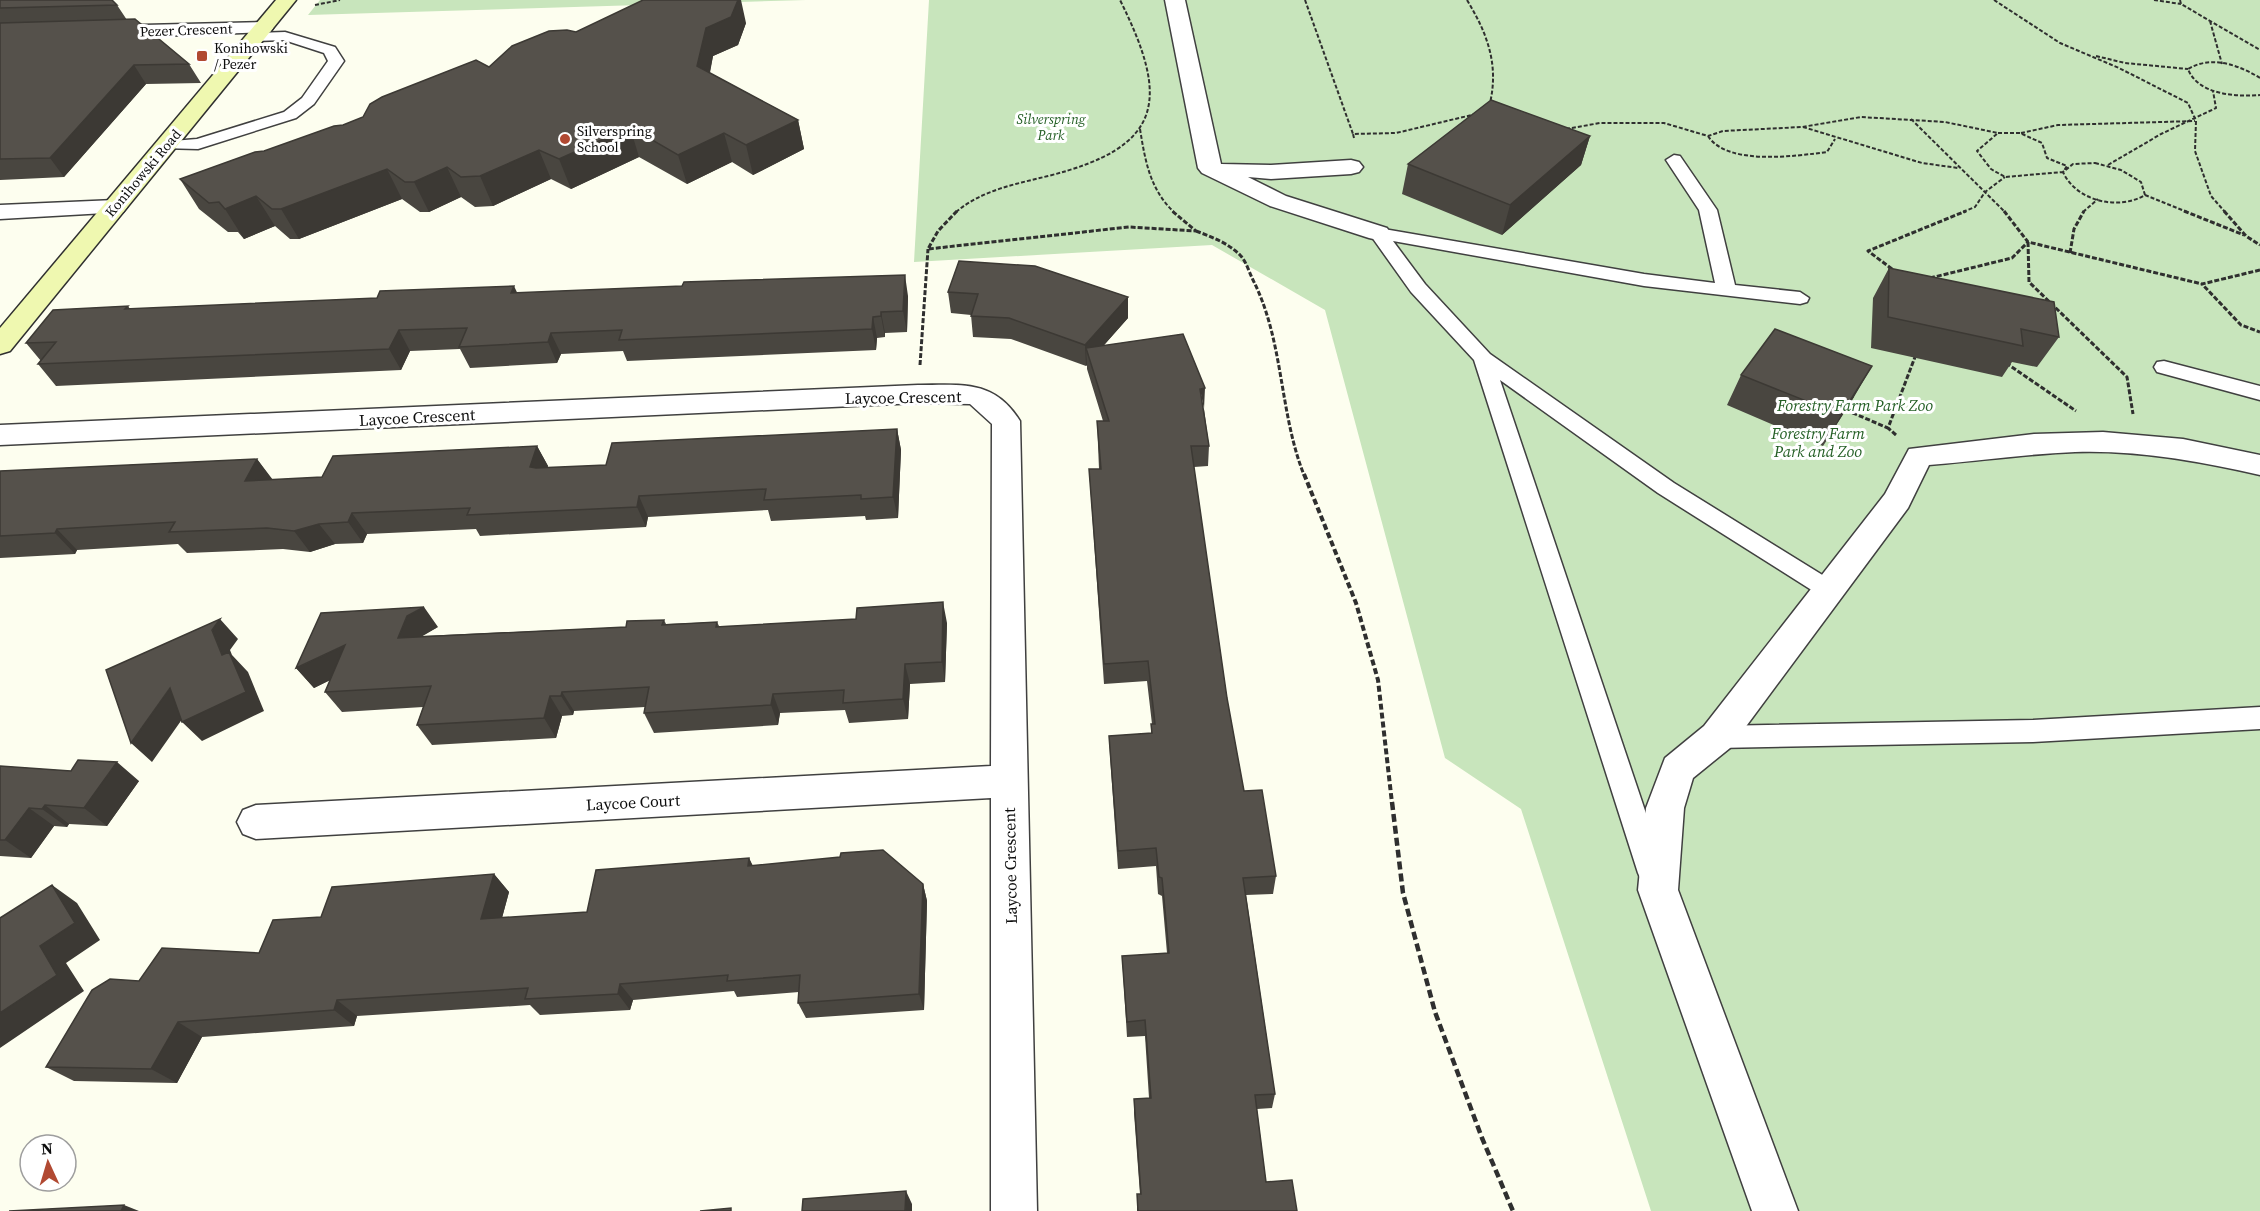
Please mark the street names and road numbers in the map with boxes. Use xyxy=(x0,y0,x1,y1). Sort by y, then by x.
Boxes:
street label: Pezer Crescent xyxy=(139,18,233,42)
street label: Konihowski Road xyxy=(100,125,186,221)
street label: Laycoe Crescent xyxy=(845,385,962,409)
street label: Laycoe Crescent xyxy=(358,403,477,431)
street label: Laycoe Court xyxy=(585,789,681,815)
street label: Laycoe Crescent xyxy=(998,807,1022,924)

